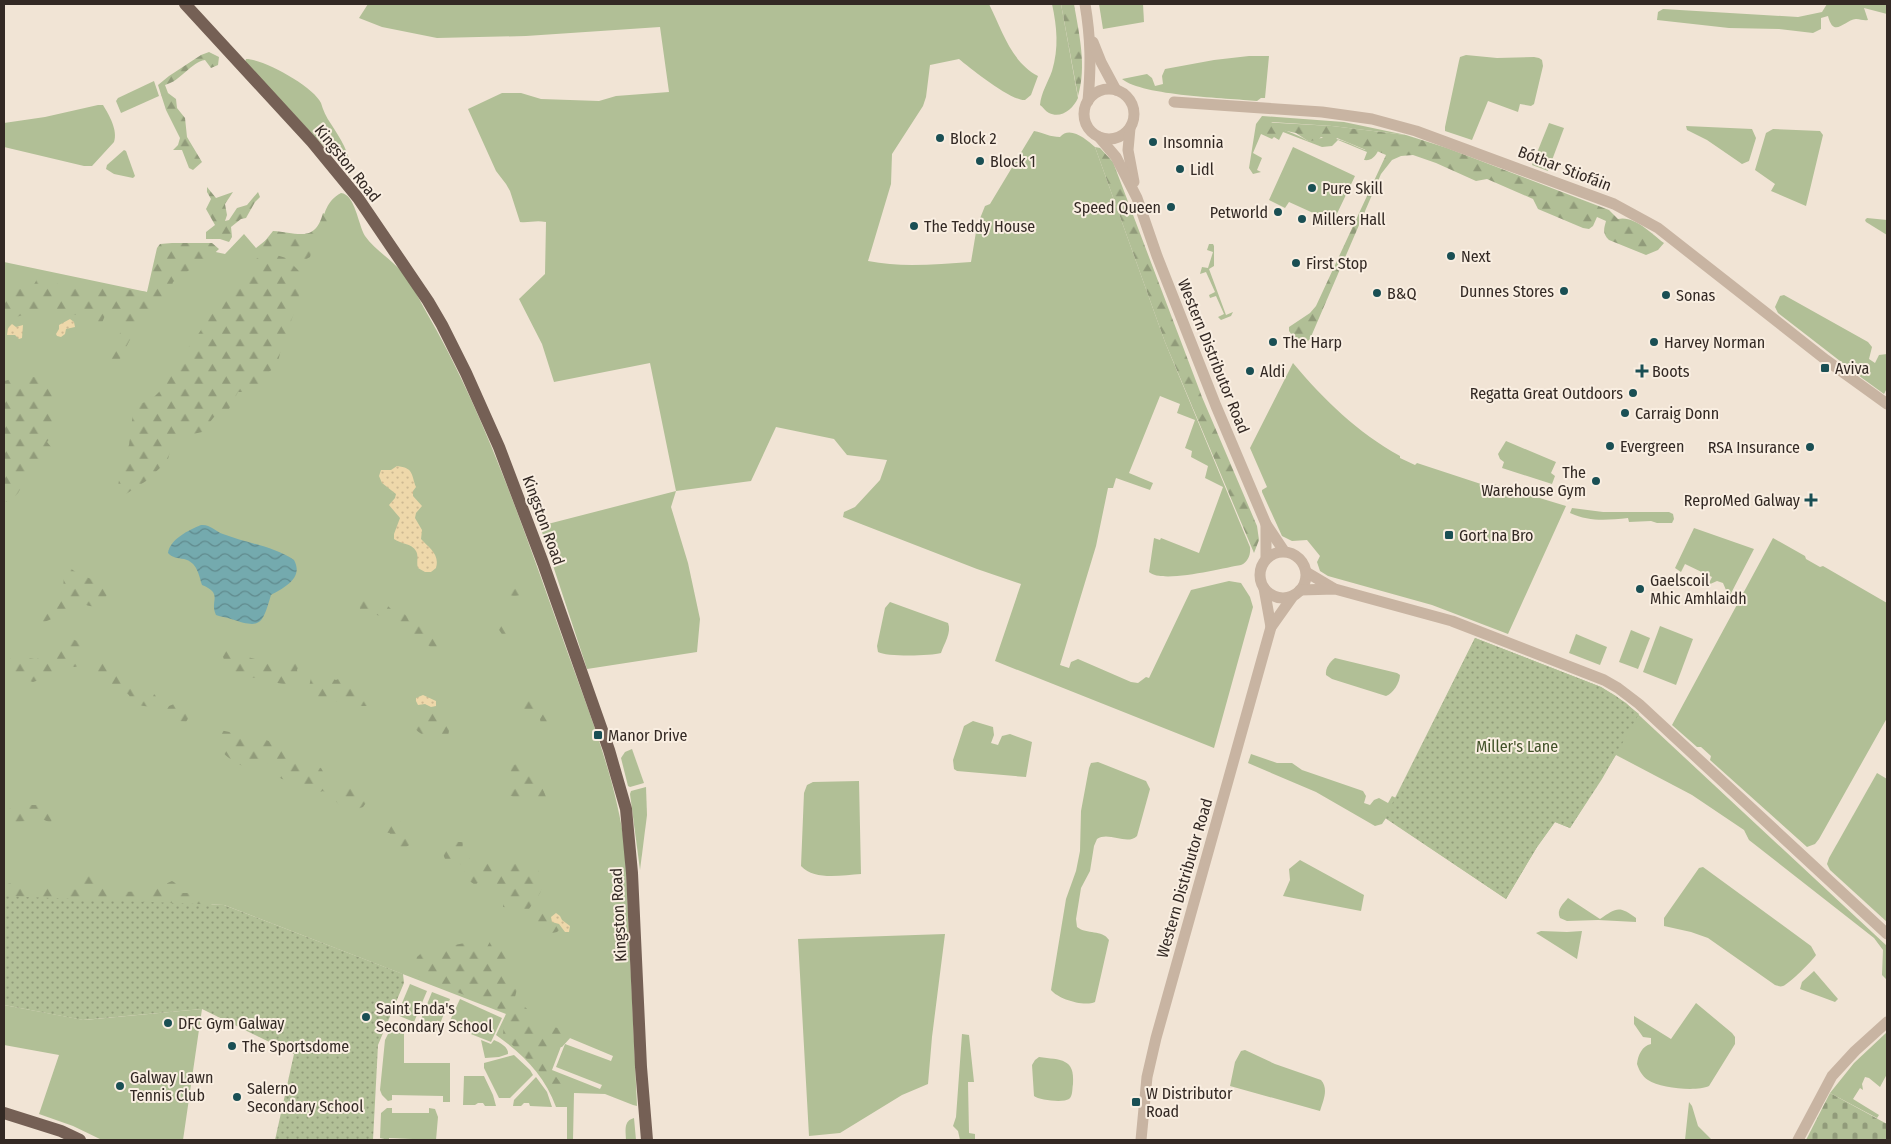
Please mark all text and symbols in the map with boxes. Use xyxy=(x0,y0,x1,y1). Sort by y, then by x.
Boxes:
street label: Kingston Road xyxy=(311,121,385,206)
place label: Block 2 xyxy=(950,129,996,148)
marker: Block 2 xyxy=(934,132,946,144)
place label: Insomnia xyxy=(1163,133,1224,152)
marker: Insomnia xyxy=(1147,136,1159,148)
street label: Bóthar Stiofáin xyxy=(1515,142,1614,195)
place label: Block 1 xyxy=(990,152,1036,171)
marker: Block 1 xyxy=(974,155,986,167)
place label: Lidl xyxy=(1190,160,1214,179)
marker: Lidl xyxy=(1174,163,1186,175)
place label: Pure Skill xyxy=(1322,179,1383,198)
marker: Pure Skill xyxy=(1306,182,1318,194)
place label: Speed Queen xyxy=(1074,198,1161,217)
marker: Speed Queen xyxy=(1165,201,1177,213)
place label: Petworld xyxy=(1210,203,1268,222)
marker: Petworld xyxy=(1272,206,1284,218)
place label: Millers Hall xyxy=(1312,210,1385,229)
marker: Millers Hall xyxy=(1296,213,1308,225)
place label: The Teddy House xyxy=(924,217,1035,236)
marker: The Teddy House xyxy=(908,220,920,232)
place label: Next xyxy=(1461,247,1491,266)
marker: Next xyxy=(1445,250,1457,262)
place label: First Stop xyxy=(1306,254,1368,273)
marker: First Stop xyxy=(1290,257,1302,269)
street label: Western Distributor Road xyxy=(1174,276,1253,436)
place label: Dunnes Stores xyxy=(1460,282,1554,301)
place label: B&Q xyxy=(1387,284,1416,303)
marker: Dunnes Stores xyxy=(1558,285,1570,297)
place label: Sonas xyxy=(1676,286,1716,305)
marker: B&Q xyxy=(1371,287,1383,299)
marker: Sonas xyxy=(1660,289,1672,301)
place label: The Harp xyxy=(1283,333,1342,352)
place label: Harvey Norman xyxy=(1664,333,1765,352)
marker: The Harp xyxy=(1267,336,1279,348)
marker: Harvey Norman xyxy=(1648,336,1660,348)
place label: Aviva xyxy=(1835,359,1869,378)
place label: Aldi xyxy=(1260,362,1285,381)
place label: Boots xyxy=(1652,362,1690,381)
marker: Aviva xyxy=(1819,362,1831,374)
marker: Aldi xyxy=(1244,365,1256,377)
marker: Boots xyxy=(1636,365,1648,377)
place label: Regatta Great Outdoors xyxy=(1470,384,1623,403)
marker: Regatta Great Outdoors xyxy=(1627,387,1639,399)
place label: Carraig Donn xyxy=(1635,404,1719,423)
marker: Carraig Donn xyxy=(1619,407,1631,419)
place label: Evergreen xyxy=(1620,437,1684,456)
place label: RSA Insurance xyxy=(1708,438,1800,457)
marker: Evergreen xyxy=(1604,440,1616,452)
marker: RSA Insurance xyxy=(1804,441,1816,453)
place label: The Warehouse Gym xyxy=(1481,463,1586,500)
street label: Kingston Road xyxy=(519,473,569,568)
marker: The Warehouse Gym xyxy=(1590,475,1602,487)
place label: ReproMed Galway xyxy=(1684,491,1801,510)
marker: ReproMed Galway xyxy=(1804,493,1818,507)
place label: Gort na Bro xyxy=(1459,526,1534,545)
marker: Gort na Bro xyxy=(1443,529,1455,541)
place label: Gaelscoil Mhic Amhlaidh xyxy=(1650,571,1747,608)
marker: Gaelscoil Mhic Amhlaidh xyxy=(1634,583,1646,595)
place label: Manor Drive xyxy=(608,726,687,745)
marker: Manor Drive xyxy=(592,729,604,741)
park label: Miller's Lane xyxy=(1476,737,1558,756)
street label: Western Distributor Road xyxy=(1153,796,1216,960)
street label: Kingston Road xyxy=(607,868,630,962)
place label: Saint Enda's Secondary School xyxy=(376,999,492,1036)
marker: Saint Enda's Secondary School xyxy=(360,1011,372,1023)
place label: DFC Gym Galway xyxy=(178,1014,285,1033)
marker: DFC Gym Galway xyxy=(162,1017,174,1029)
place label: The Sportsdome xyxy=(242,1037,349,1056)
marker: The Sportsdome xyxy=(226,1040,238,1052)
place label: Galway Lawn Tennis Club xyxy=(130,1068,214,1105)
place label: Salerno Secondary School xyxy=(247,1079,363,1116)
marker: Galway Lawn Tennis Club xyxy=(114,1080,126,1092)
place label: W Distributor Road xyxy=(1146,1084,1233,1121)
marker: Salerno Secondary School xyxy=(231,1091,243,1103)
marker: W Distributor Road xyxy=(1130,1096,1142,1108)

